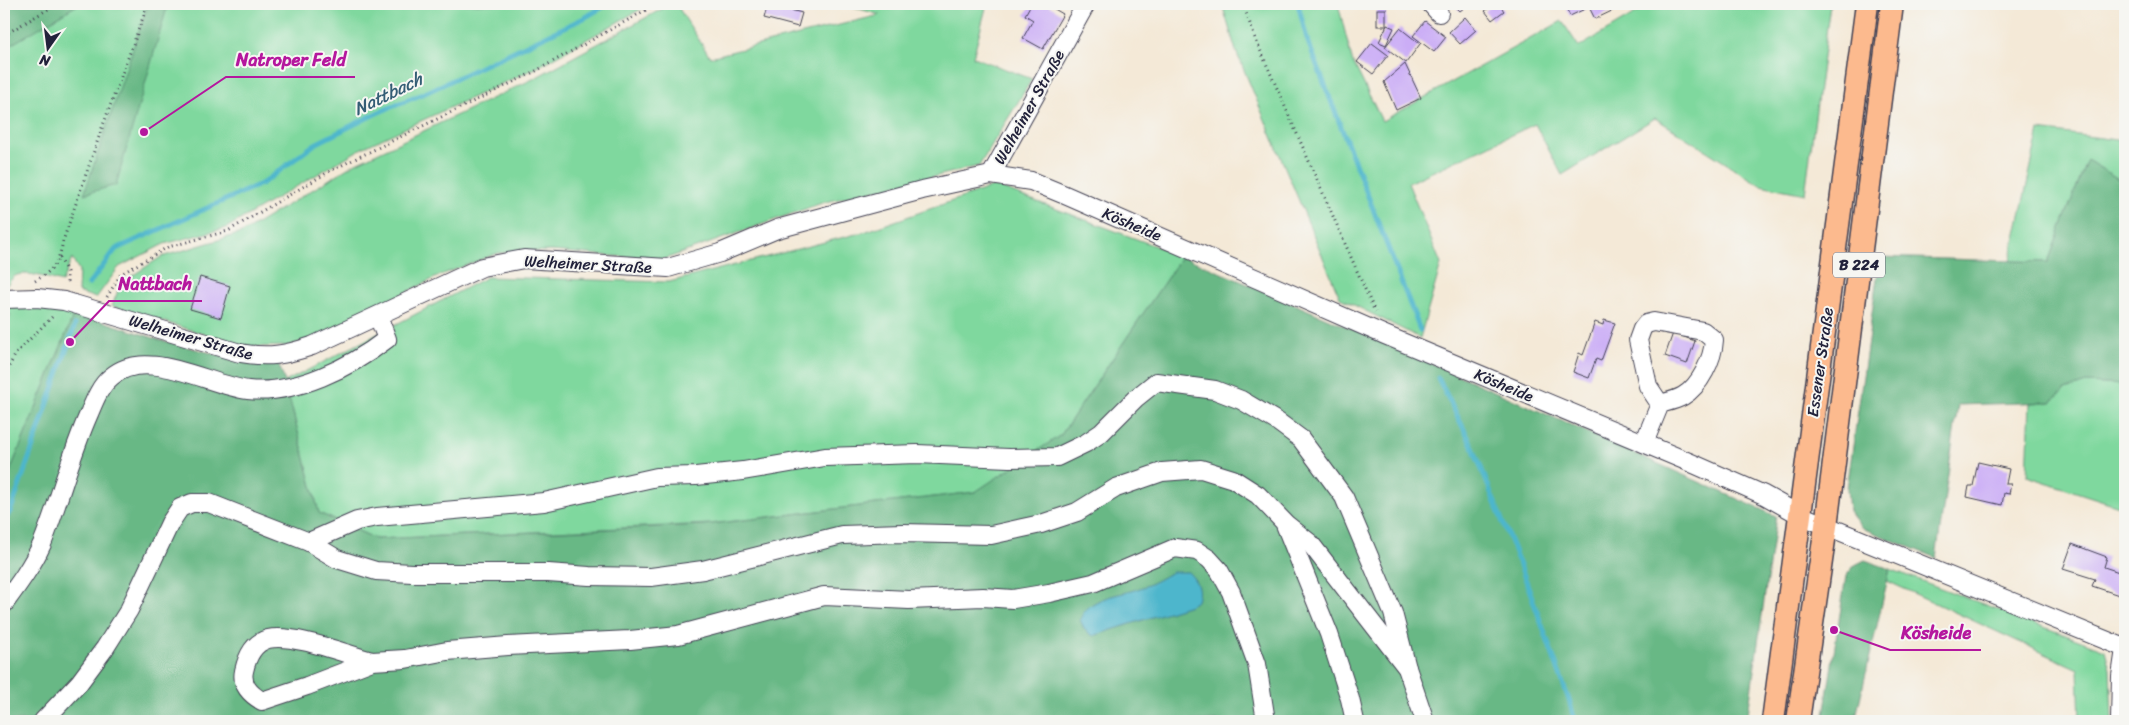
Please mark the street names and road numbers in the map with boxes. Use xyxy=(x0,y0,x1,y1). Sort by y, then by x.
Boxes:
street label: Welheimer Straße xyxy=(985,44,1073,170)
street label: Kösheide xyxy=(1098,198,1167,250)
street label: Welheimer Straße xyxy=(523,246,653,282)
road number: B 224 xyxy=(1833,252,1885,278)
street label: Welheimer Straße xyxy=(126,305,257,369)
street label: Essener Straße xyxy=(1798,305,1842,419)
street label: Kösheide xyxy=(1470,359,1539,411)

